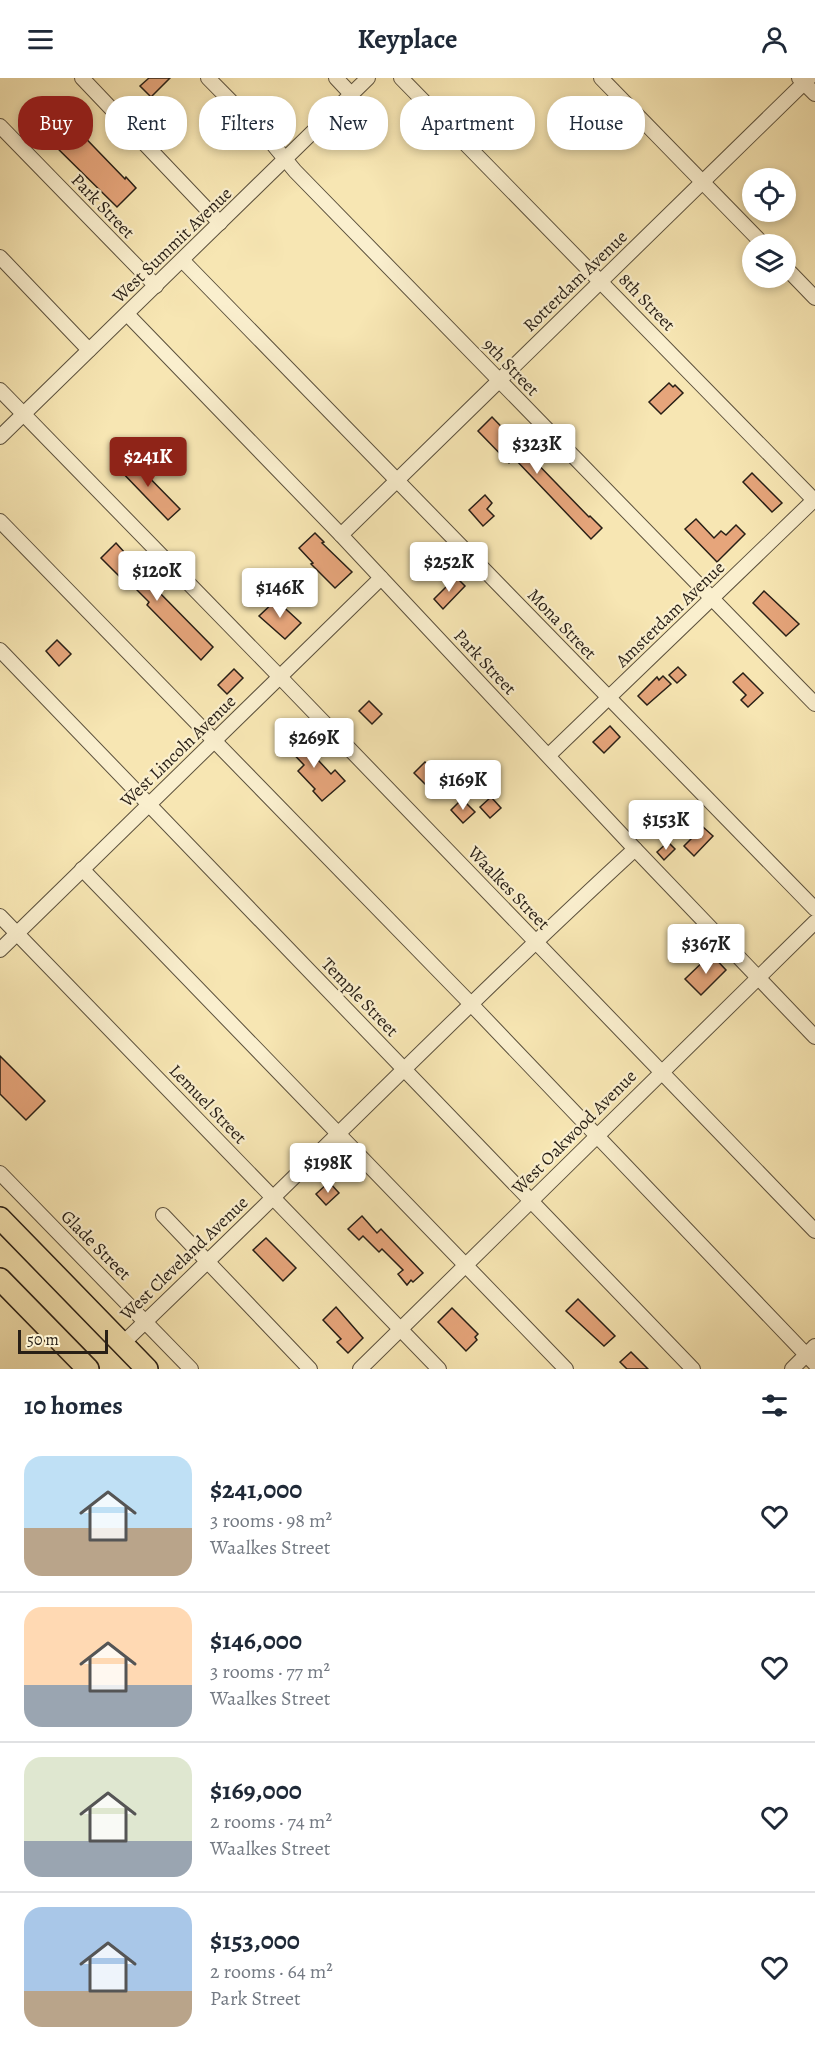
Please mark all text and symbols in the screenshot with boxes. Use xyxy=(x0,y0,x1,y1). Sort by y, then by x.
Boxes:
text: Keyplace xyxy=(357,21,458,57)
icon: menu xyxy=(24,23,57,56)
icon: person xyxy=(758,23,791,56)
chip: Buy xyxy=(18,96,93,150)
chip: Rent xyxy=(105,96,187,150)
chip: Filters xyxy=(199,96,296,150)
chip: New xyxy=(308,96,388,150)
chip: Apartment xyxy=(400,96,535,150)
chip: House xyxy=(547,96,645,150)
street label: Park Street xyxy=(66,168,140,244)
map controls xyxy=(742,168,796,288)
button: locate xyxy=(742,168,796,222)
street label: West Summit Avenue xyxy=(106,182,237,309)
street label: Rotterdam Avenue xyxy=(518,225,632,337)
button: layers xyxy=(742,234,796,288)
street label: 8th Street xyxy=(613,268,681,336)
street label: 9th Street xyxy=(478,333,545,401)
pin: $323K xyxy=(495,424,579,475)
text: $323K xyxy=(512,430,562,457)
pin: $241K xyxy=(106,437,190,488)
text: $241K xyxy=(124,443,172,470)
pin: $252K xyxy=(407,542,491,593)
text: $252K xyxy=(424,548,474,575)
pin: $120K xyxy=(115,551,199,602)
street label: Amsterdam Avenue xyxy=(609,556,730,673)
text: $120K xyxy=(132,557,182,584)
pin: $146K xyxy=(238,568,322,619)
text: $146K xyxy=(256,574,304,601)
street label: Mona Street xyxy=(522,583,602,665)
street label: Park Street xyxy=(448,624,522,700)
street label: West Lincoln Avenue xyxy=(114,690,241,813)
pin: $269K xyxy=(272,718,356,769)
text: $269K xyxy=(289,724,339,751)
pin: $169K xyxy=(421,760,505,811)
text: $169K xyxy=(439,766,487,793)
pin: $153K xyxy=(624,800,708,851)
text: $153K xyxy=(643,806,689,833)
street label: Waalkes Street xyxy=(462,840,555,935)
pin: $367K xyxy=(664,924,748,975)
text: $367K xyxy=(682,930,730,957)
street label: Temple Street xyxy=(316,952,404,1042)
street label: Lemuel Street xyxy=(164,1059,252,1149)
street label: West Oakwood Avenue xyxy=(506,1064,642,1200)
pin: $198K xyxy=(286,1143,370,1194)
text: $198K xyxy=(304,1149,352,1176)
street label: West Cleveland Avenue xyxy=(114,1191,253,1326)
street label: Glade Street xyxy=(56,1205,136,1285)
scale bar xyxy=(18,1327,108,1354)
text: 50 m xyxy=(27,1329,59,1351)
text: 10 homes xyxy=(24,1388,123,1423)
icon: filters xyxy=(758,1389,791,1422)
text: $241,000 xyxy=(210,1472,302,1507)
icon: home xyxy=(72,1480,144,1552)
icon: heart xyxy=(758,1500,791,1533)
text: 3 rooms · 98 m² xyxy=(210,1507,332,1534)
text: Waalkes Street xyxy=(210,1534,330,1561)
text: $146,000 xyxy=(210,1623,302,1658)
icon: home xyxy=(72,1631,144,1703)
icon: heart xyxy=(758,1651,791,1684)
text: 3 rooms · 77 m² xyxy=(210,1658,330,1685)
text: Waalkes Street xyxy=(210,1685,330,1712)
text: $169,000 xyxy=(210,1773,302,1808)
icon: home xyxy=(72,1781,144,1853)
icon: heart xyxy=(758,1801,791,1834)
text: 2 rooms · 74 m² xyxy=(210,1808,332,1835)
text: Waalkes Street xyxy=(210,1835,330,1862)
text: $153,000 xyxy=(210,1923,300,1958)
icon: home xyxy=(72,1931,144,2003)
icon: heart xyxy=(758,1951,791,1984)
text: 2 rooms · 64 m² xyxy=(210,1958,333,1985)
text: Park Street xyxy=(210,1985,301,2012)

